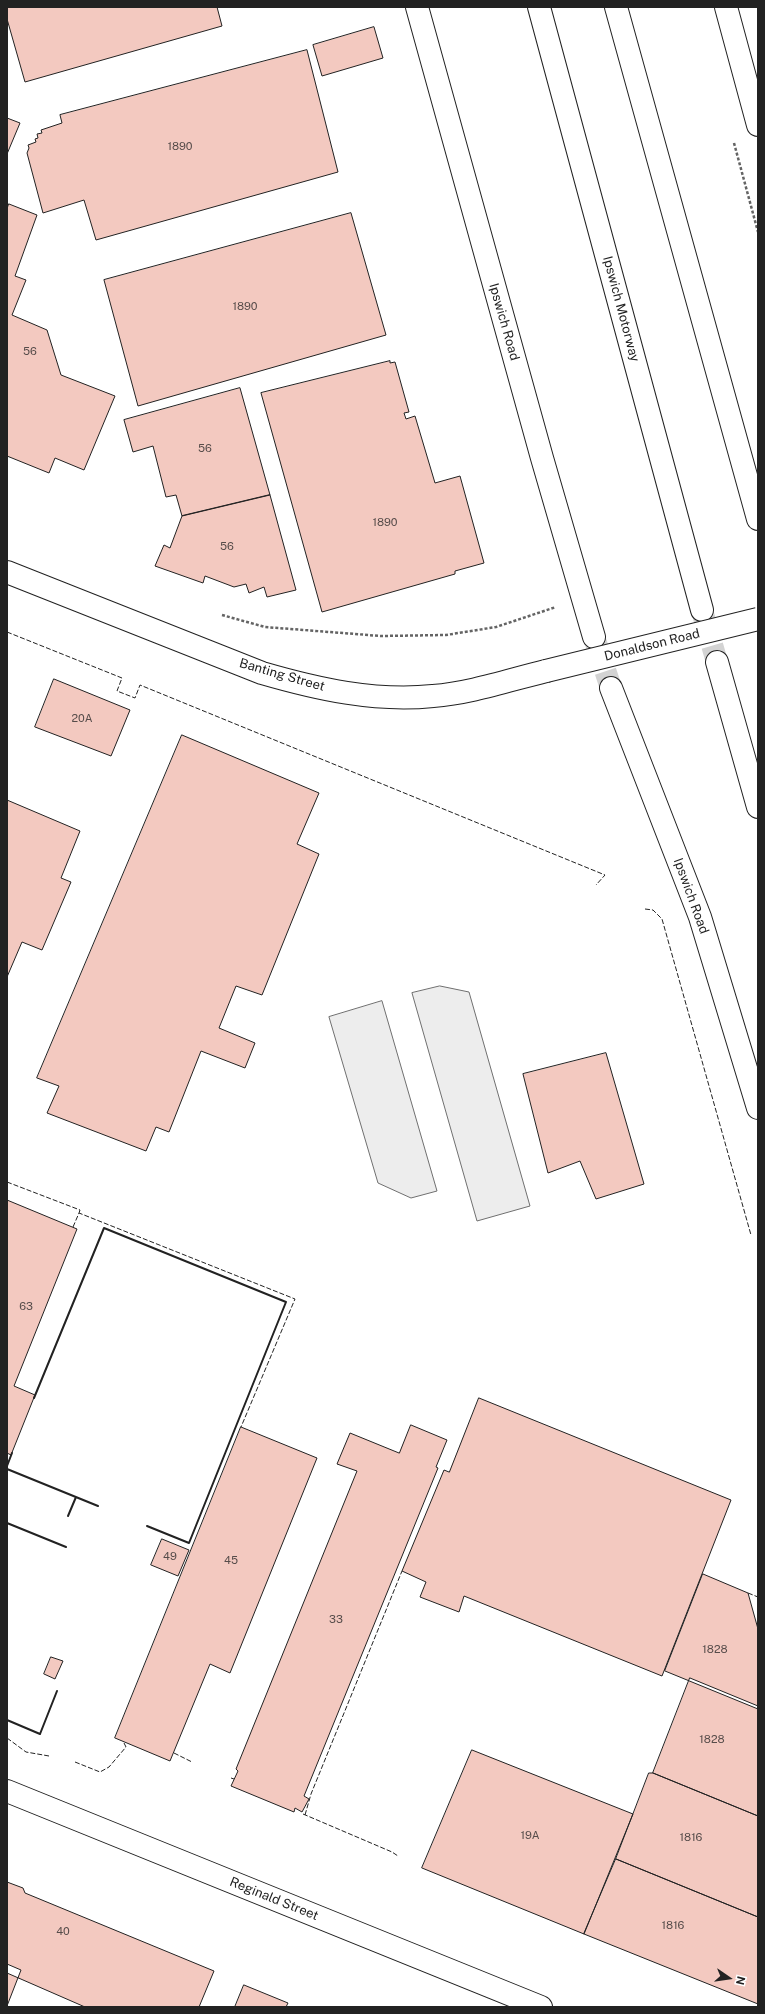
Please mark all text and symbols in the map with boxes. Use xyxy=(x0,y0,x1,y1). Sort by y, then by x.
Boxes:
house number: 1890 xyxy=(167,140,193,154)
street label: Ipswich Motorway xyxy=(599,254,643,364)
street label: Ipswich Road xyxy=(486,282,522,362)
house number: 1890 xyxy=(232,300,258,314)
house number: 56 xyxy=(23,345,37,359)
house number: 56 xyxy=(198,442,212,456)
house number: 1890 xyxy=(372,516,398,530)
house number: 56 xyxy=(220,540,234,554)
street label: Donaldson Road xyxy=(603,626,701,664)
street label: Banting Street xyxy=(237,655,327,695)
house number: 20A xyxy=(71,712,93,726)
street label: Ipswich Road xyxy=(670,856,712,936)
house number: 63 xyxy=(19,1300,33,1314)
house number: 49 xyxy=(163,1550,177,1564)
house number: 45 xyxy=(224,1554,238,1568)
house number: 33 xyxy=(329,1613,343,1627)
house number: 1828 xyxy=(702,1643,728,1657)
house number: 1828 xyxy=(699,1733,725,1747)
house number: 19A xyxy=(520,1829,540,1843)
house number: 1816 xyxy=(680,1831,702,1845)
street label: Reginald Street xyxy=(227,1874,321,1924)
house number: 1816 xyxy=(662,1919,684,1933)
house number: 40 xyxy=(56,1925,70,1939)
north arrow xyxy=(709,1958,749,1998)
text: N xyxy=(734,1975,748,1986)

